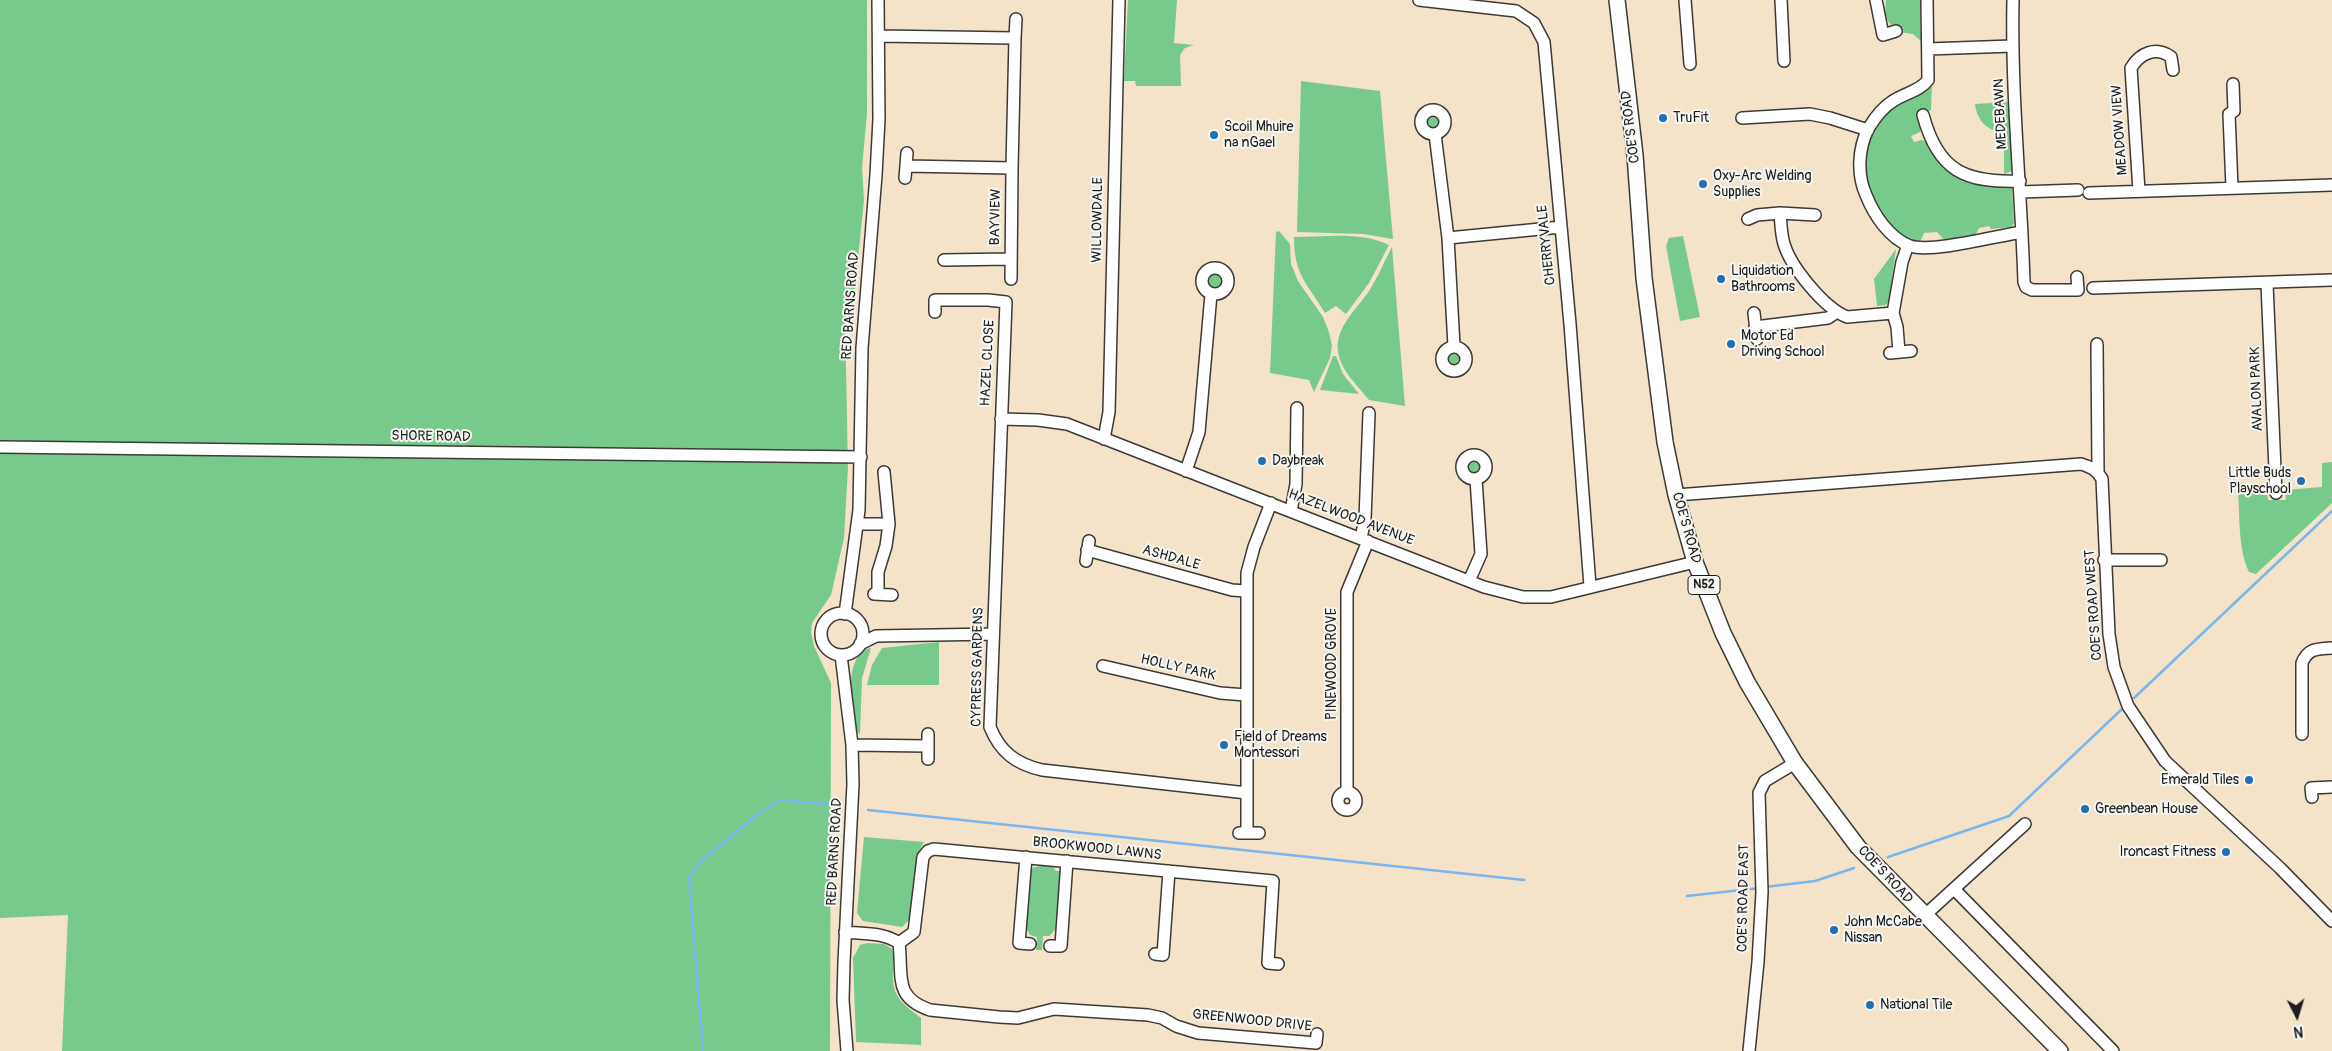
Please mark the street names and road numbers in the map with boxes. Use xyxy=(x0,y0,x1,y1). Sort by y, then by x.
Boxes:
street label: MEDEBAWN xyxy=(1991,78,2011,150)
street label: MEADOW VIEW xyxy=(2108,84,2132,176)
street label: COE'S ROAD xyxy=(1618,90,1644,164)
street label: WILLOWDALE xyxy=(1089,177,1107,263)
street label: BAYVIEW xyxy=(987,189,1005,245)
street label: CHERRYVALE xyxy=(1534,204,1560,286)
street label: RED BARNS ROAD xyxy=(839,252,863,360)
street label: HAZEL CLOSE xyxy=(977,319,999,407)
street label: AVALON PARK xyxy=(2247,346,2267,432)
street label: SHORE ROAD xyxy=(391,428,471,446)
street label: HAZELWOOD AVENUE xyxy=(1286,486,1416,550)
street label: COE'S ROAD xyxy=(1668,491,1704,565)
street label: ASHDALE xyxy=(1140,542,1202,574)
street label: COE'S ROAD WEST xyxy=(2082,549,2106,661)
road number: N52 xyxy=(1688,576,1720,594)
street label: CYPRESS GARDENS xyxy=(969,607,987,727)
street label: PINEWOOD GROVE xyxy=(1324,608,1340,720)
street label: HOLLY PARK xyxy=(1139,651,1217,685)
street label: RED BARNS ROAD xyxy=(824,798,846,906)
street label: BROOKWOOD LAWNS xyxy=(1032,834,1162,864)
street label: COE'S ROAD xyxy=(1854,843,1916,907)
street label: COE'S ROAD EAST xyxy=(1735,844,1753,952)
street label: GREENWOOD DRIVE xyxy=(1192,1006,1312,1036)

